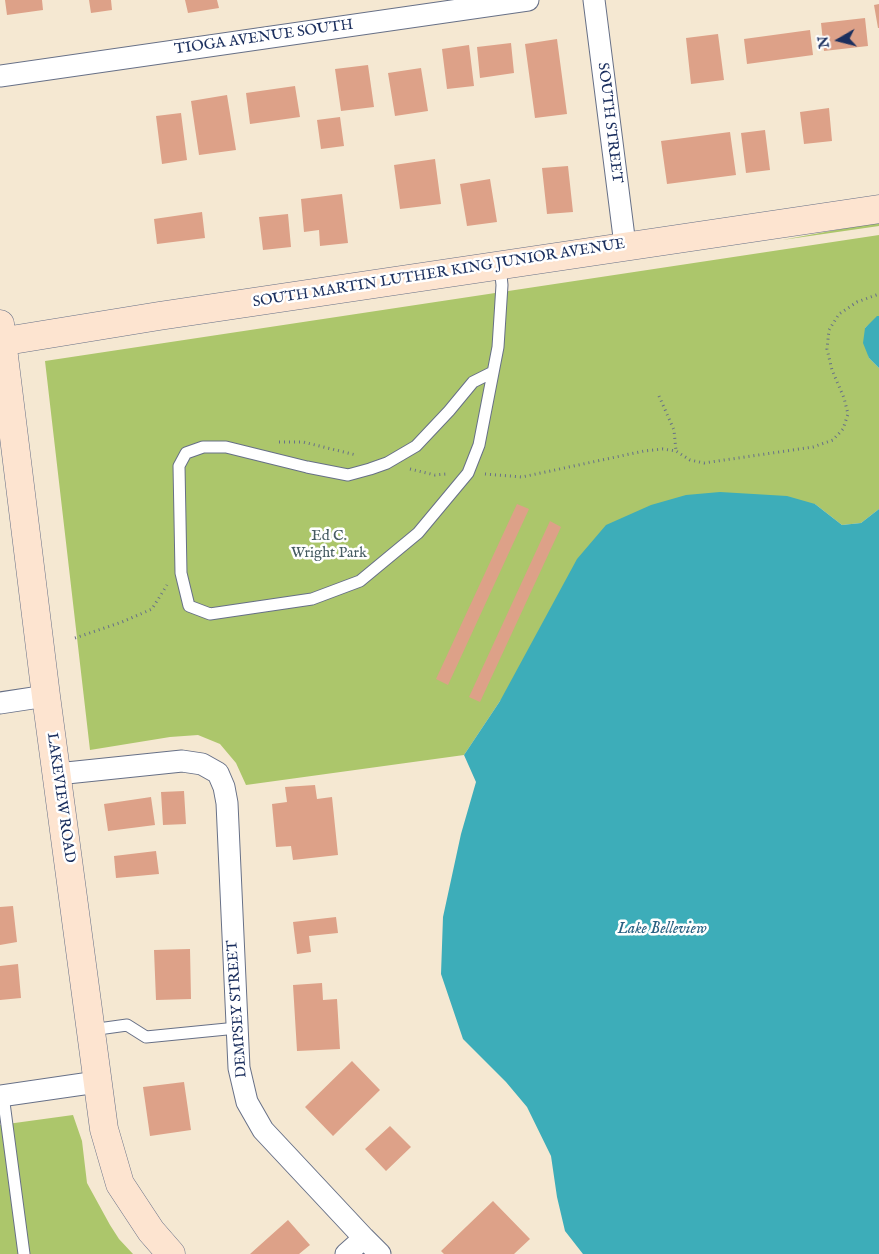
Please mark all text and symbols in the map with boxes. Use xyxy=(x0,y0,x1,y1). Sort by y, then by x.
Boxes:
north arrow xyxy=(814,15,864,65)
street label: TIOGA AVENUE SOUTH xyxy=(173,17,355,59)
text: N xyxy=(814,35,834,49)
street label: SOUTH STREET xyxy=(593,62,625,184)
street label: SOUTH MARTIN LUTHER KING JUNIOR AVENUE xyxy=(251,236,627,312)
park label: Ed C. Wright Park xyxy=(291,528,367,563)
street label: LAKEVIEW ROAD xyxy=(42,732,78,864)
water label: Lake Belleview xyxy=(617,920,707,940)
street label: DEMPSEY STREET xyxy=(224,940,252,1078)

